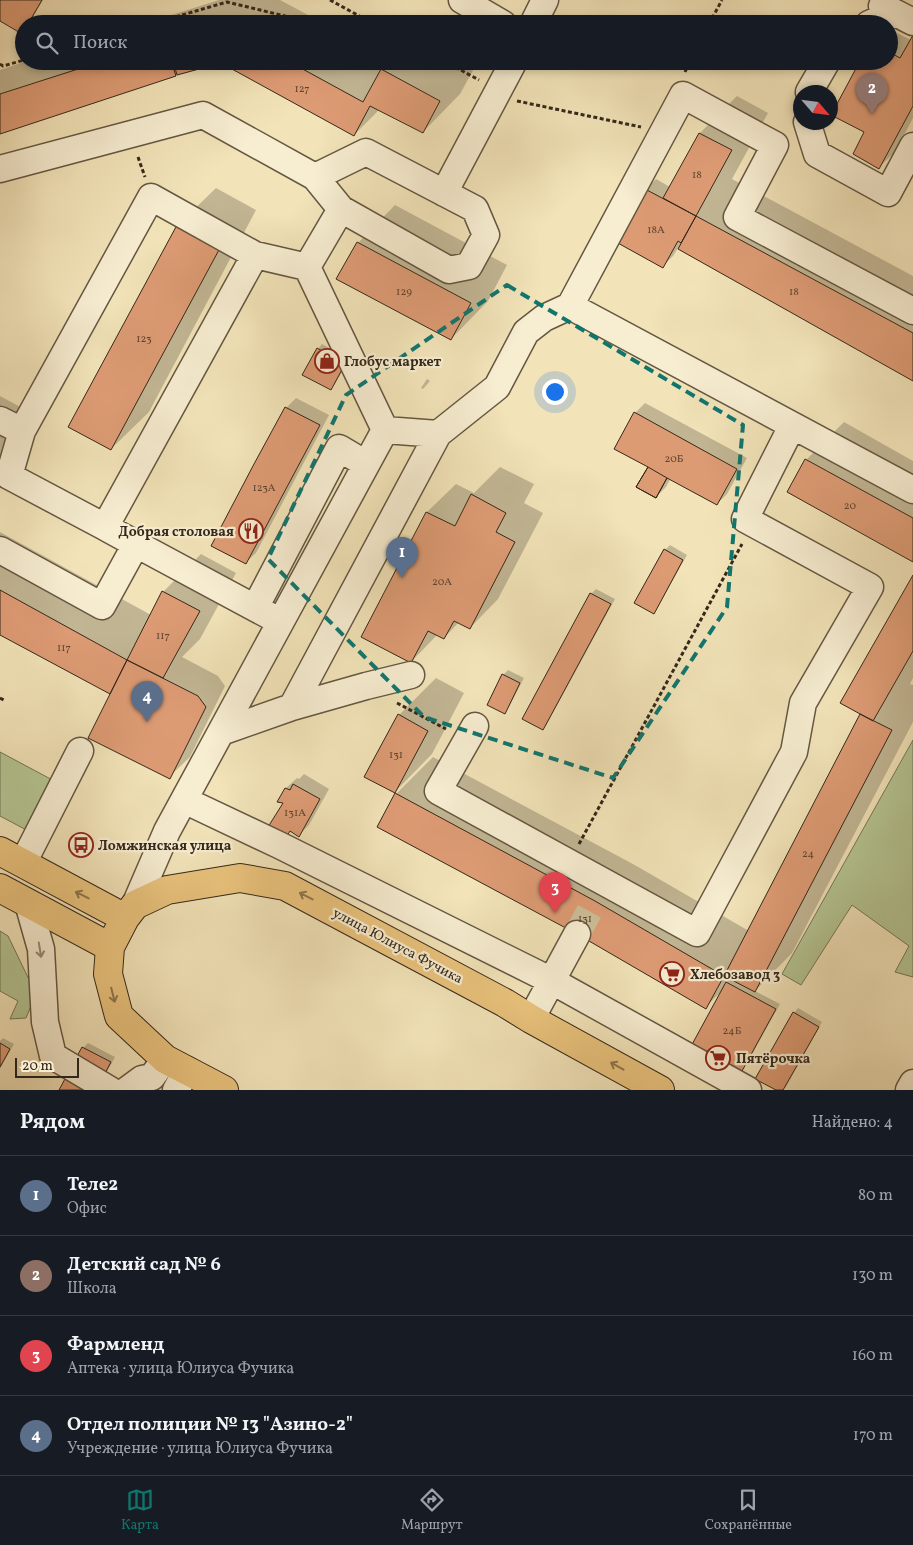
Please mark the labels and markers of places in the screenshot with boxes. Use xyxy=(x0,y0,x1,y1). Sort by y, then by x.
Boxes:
pin: 2 xyxy=(856,73,888,114)
shop icon: Глобус маркет xyxy=(314,348,340,374)
place label: Глобус маркет xyxy=(344,353,442,372)
restaurant icon: Добрая столовая xyxy=(238,518,264,544)
place label: Добрая столовая xyxy=(118,523,234,542)
pin: 1 xyxy=(386,537,418,578)
pin: 4 xyxy=(131,681,163,722)
bus stop icon: Ломжинская улица xyxy=(68,832,94,858)
place label: Ломжинская улица xyxy=(98,837,232,856)
pin: 3 xyxy=(539,872,571,913)
supermarket icon: Хлебозавод 3 xyxy=(659,961,685,987)
place label: Хлебозавод 3 xyxy=(690,966,780,985)
supermarket icon: Пятёрочка xyxy=(705,1045,731,1071)
place label: Пятёрочка xyxy=(736,1050,811,1069)

